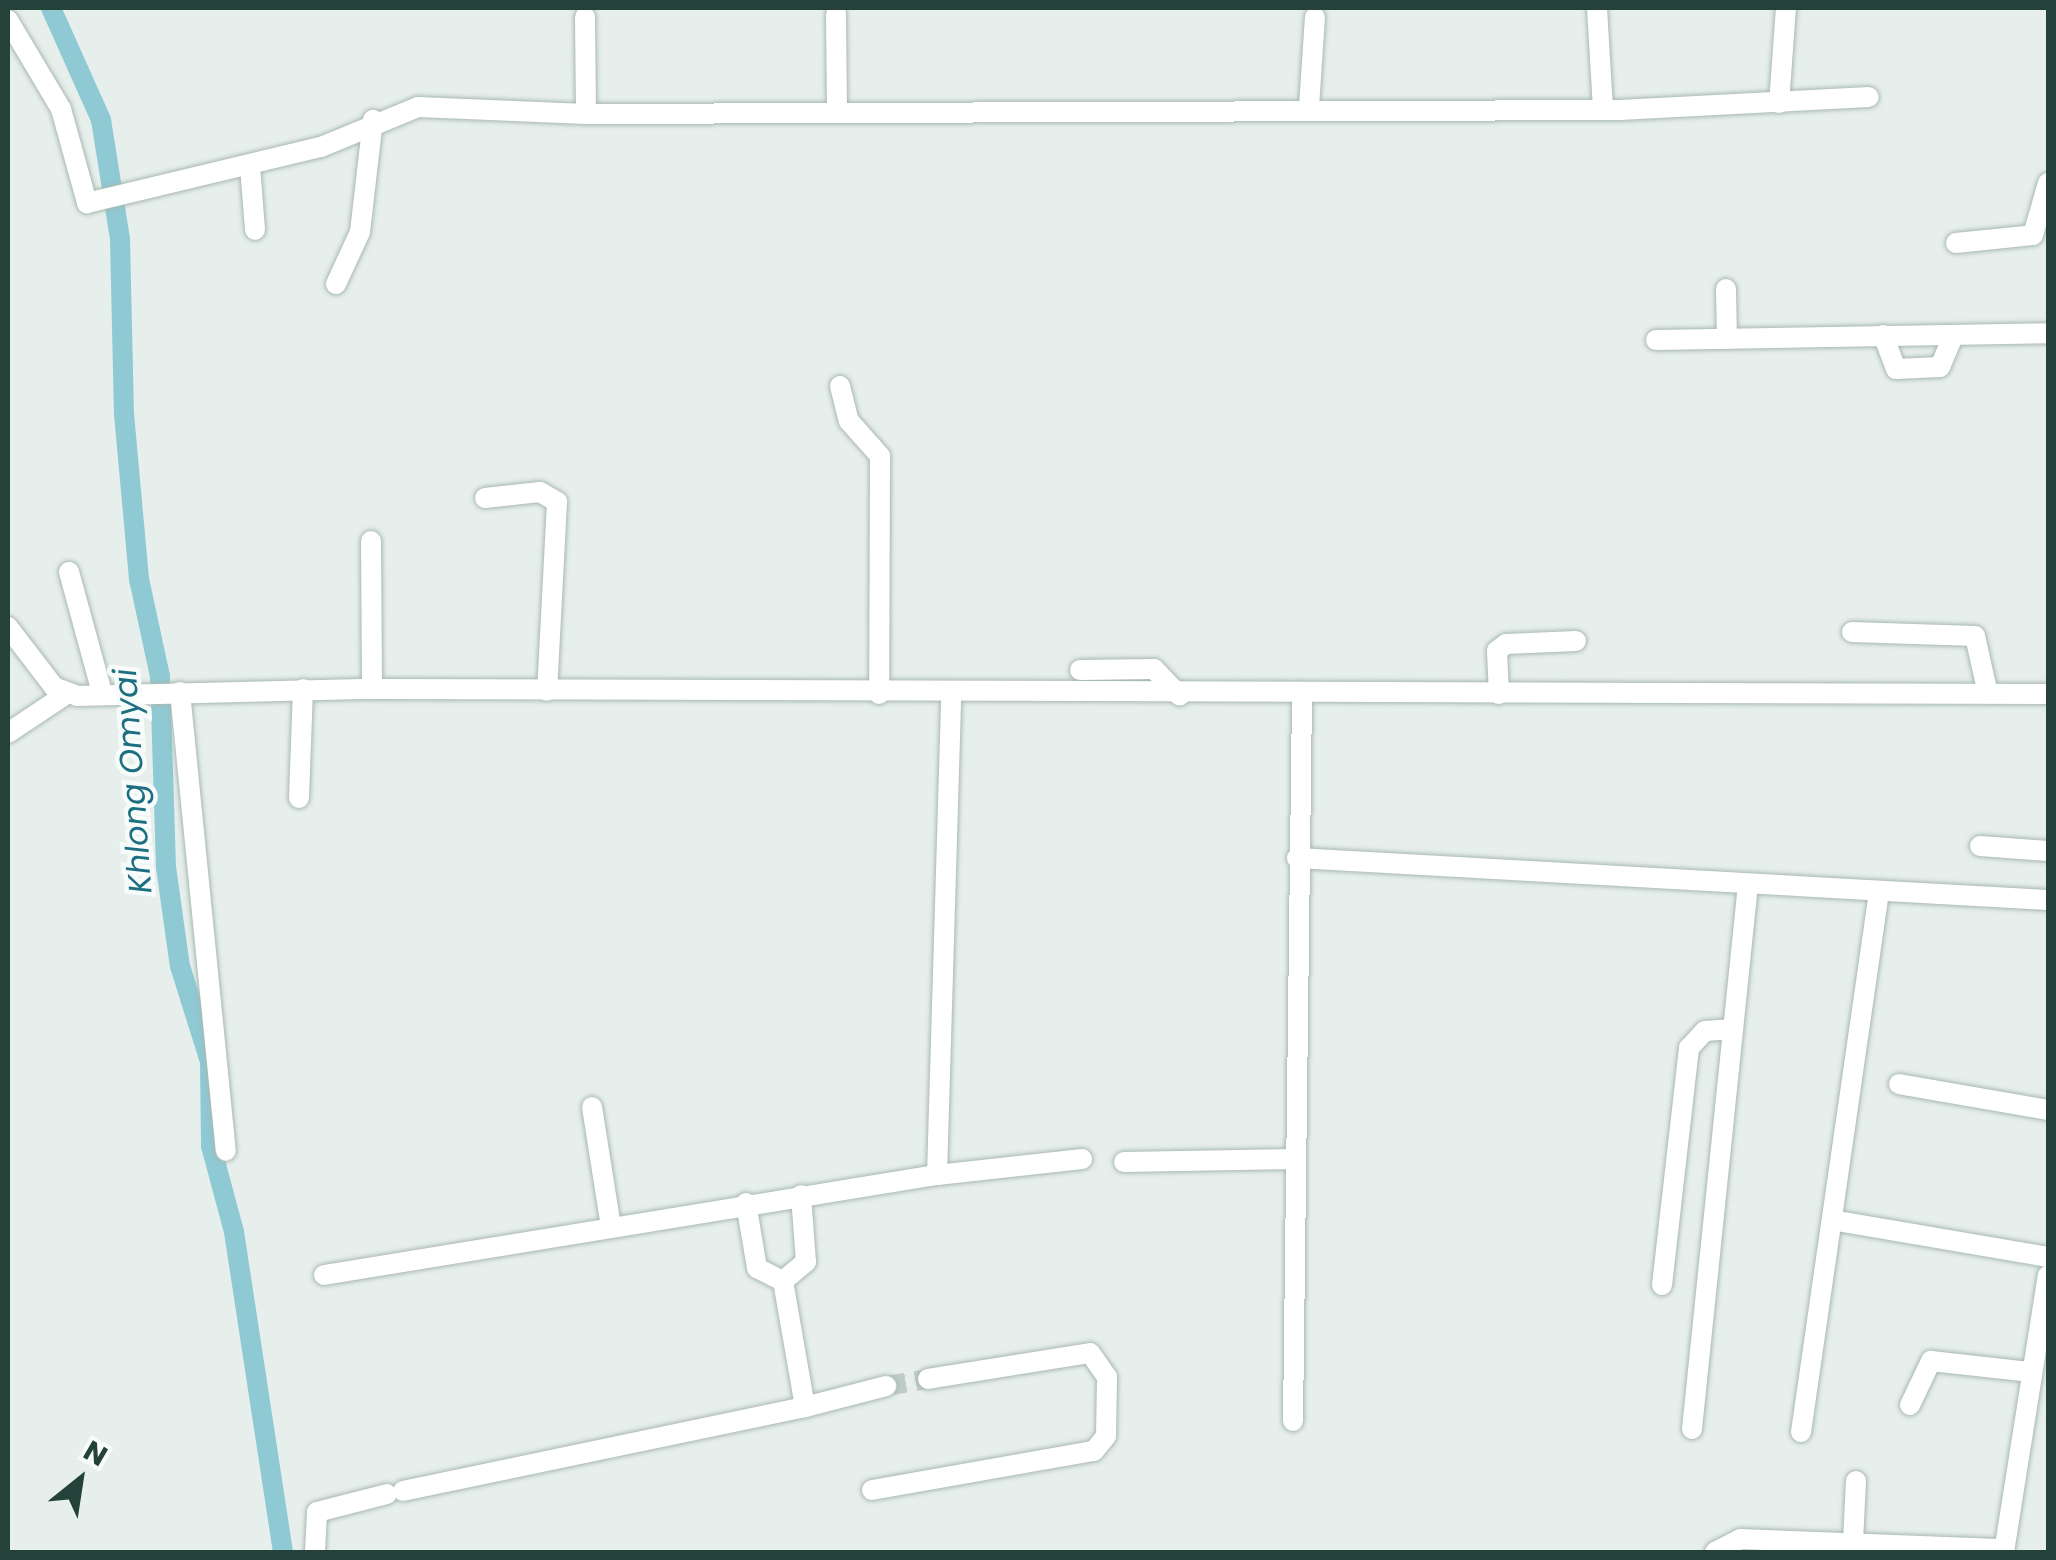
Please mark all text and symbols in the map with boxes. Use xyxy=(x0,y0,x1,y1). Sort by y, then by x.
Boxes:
water label: Khlong Omyai xyxy=(106,667,160,895)
north arrow xyxy=(30,1430,130,1530)
text: N xyxy=(76,1431,114,1476)

